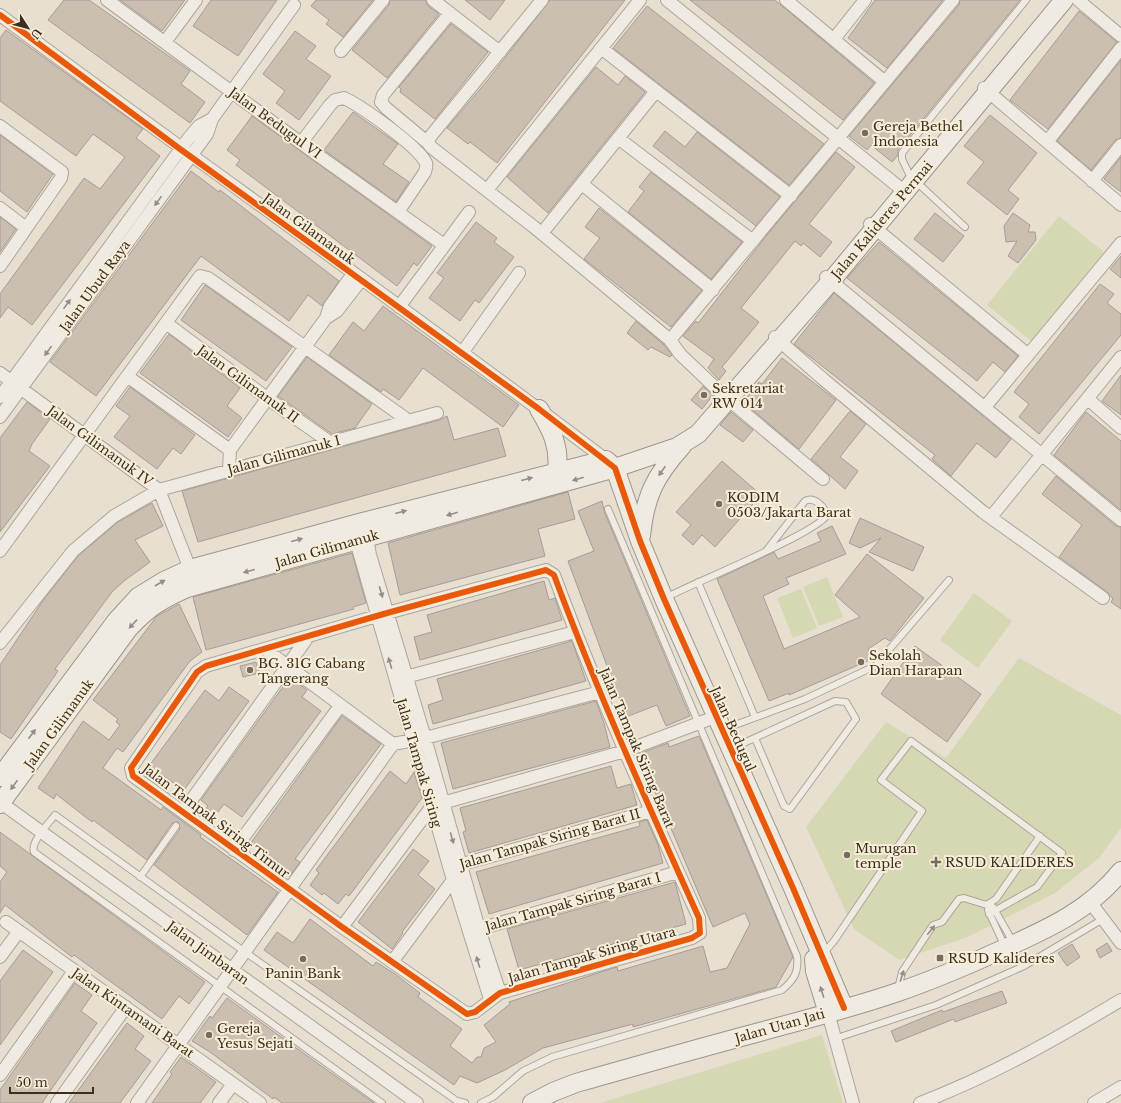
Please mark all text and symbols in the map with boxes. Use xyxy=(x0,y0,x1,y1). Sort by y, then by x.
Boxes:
north arrow xyxy=(8,8,48,48)
text: U xyxy=(27,26,45,42)
street label: Jalan Bedugul VI xyxy=(224,82,325,162)
place label: Gereja Bethel Indonesia xyxy=(873,118,963,150)
marker: Gereja Bethel Indonesia xyxy=(860,128,870,138)
street label: Jalan Kalideres Permai xyxy=(826,157,937,284)
street label: Jalan Gilamanuk xyxy=(258,189,358,268)
one-way arrow xyxy=(154,196,162,206)
street label: Jalan Ubud Raya xyxy=(55,236,135,337)
one-way arrow xyxy=(63,299,71,309)
street label: Jalan Gilimanuk II xyxy=(192,340,302,427)
one-way arrow xyxy=(44,345,52,356)
place label: Sekretariat RW 014 xyxy=(712,380,784,412)
marker: Sekretariat RW 014 xyxy=(699,390,709,400)
street label: Jalan Gilimanuk IV xyxy=(42,401,157,490)
street label: Jalan Gilimanuk I xyxy=(224,432,342,479)
one-way arrow xyxy=(658,465,665,476)
one-way arrow xyxy=(520,475,533,481)
one-way arrow xyxy=(571,476,583,482)
place label: KODIM 0503/Jakarta Barat xyxy=(727,489,852,521)
marker: KODIM 0503/Jakarta Barat xyxy=(714,499,724,509)
one-way arrow xyxy=(395,508,407,514)
one-way arrow xyxy=(446,511,458,517)
street label: Jalan Gilimanuk xyxy=(271,526,381,573)
one-way arrow xyxy=(292,537,304,543)
one-way arrow xyxy=(243,568,255,574)
one-way arrow xyxy=(154,580,166,587)
one-way arrow xyxy=(378,587,384,599)
one-way arrow xyxy=(129,619,138,629)
place label: Sekolah Dian Harapan xyxy=(869,647,962,679)
place label: BG. 31G Cabang Tangerang xyxy=(258,655,365,687)
one-way arrow xyxy=(387,657,393,669)
marker: Sekolah Dian Harapan xyxy=(856,657,866,667)
street label: Jalan Tampak Siring Barat xyxy=(595,663,679,831)
marker: BG. 31G Cabang Tangerang xyxy=(245,665,255,675)
street label: Jalan Gilimanuk xyxy=(19,676,97,774)
street label: Jalan Bedugul xyxy=(706,682,759,774)
street label: Jalan Tampak Siring xyxy=(392,695,446,830)
one-way arrow xyxy=(28,729,36,740)
street label: Jalan Tampak Siring Timur xyxy=(137,759,294,882)
one-way arrow xyxy=(10,779,18,790)
street label: Jalan Tampak Siring Barat II xyxy=(456,805,642,874)
one-way arrow xyxy=(450,832,456,845)
place label: Murugan temple xyxy=(855,840,917,872)
marker: Murugan temple xyxy=(842,850,852,860)
place label: RSUD KALIDERES xyxy=(945,854,1074,871)
marker: RSUD KALIDERES xyxy=(930,856,942,868)
street label: Jalan Tampak Siring Barat I xyxy=(481,869,663,936)
street label: Jalan Jimbaran xyxy=(162,916,252,989)
street label: Jalan Tampak Siring Utara xyxy=(504,923,679,988)
one-way arrow xyxy=(926,924,935,935)
place label: RSUD Kalideres xyxy=(948,950,1055,967)
marker: RSUD Kalideres xyxy=(935,953,945,963)
marker: Panin Bank xyxy=(298,954,308,964)
one-way arrow xyxy=(475,956,481,968)
street label: Jalan Kintamani Barat xyxy=(67,963,197,1062)
place label: Panin Bank xyxy=(265,965,341,982)
one-way arrow xyxy=(899,970,905,982)
one-way arrow xyxy=(819,986,825,998)
street label: Jalan Utan Jati xyxy=(731,1005,828,1048)
place label: Gereja Yesus Sejati xyxy=(216,1020,294,1052)
marker: Gereja Yesus Sejati xyxy=(204,1030,214,1040)
scale bar xyxy=(10,1069,93,1095)
text: 50 m xyxy=(16,1075,48,1090)

